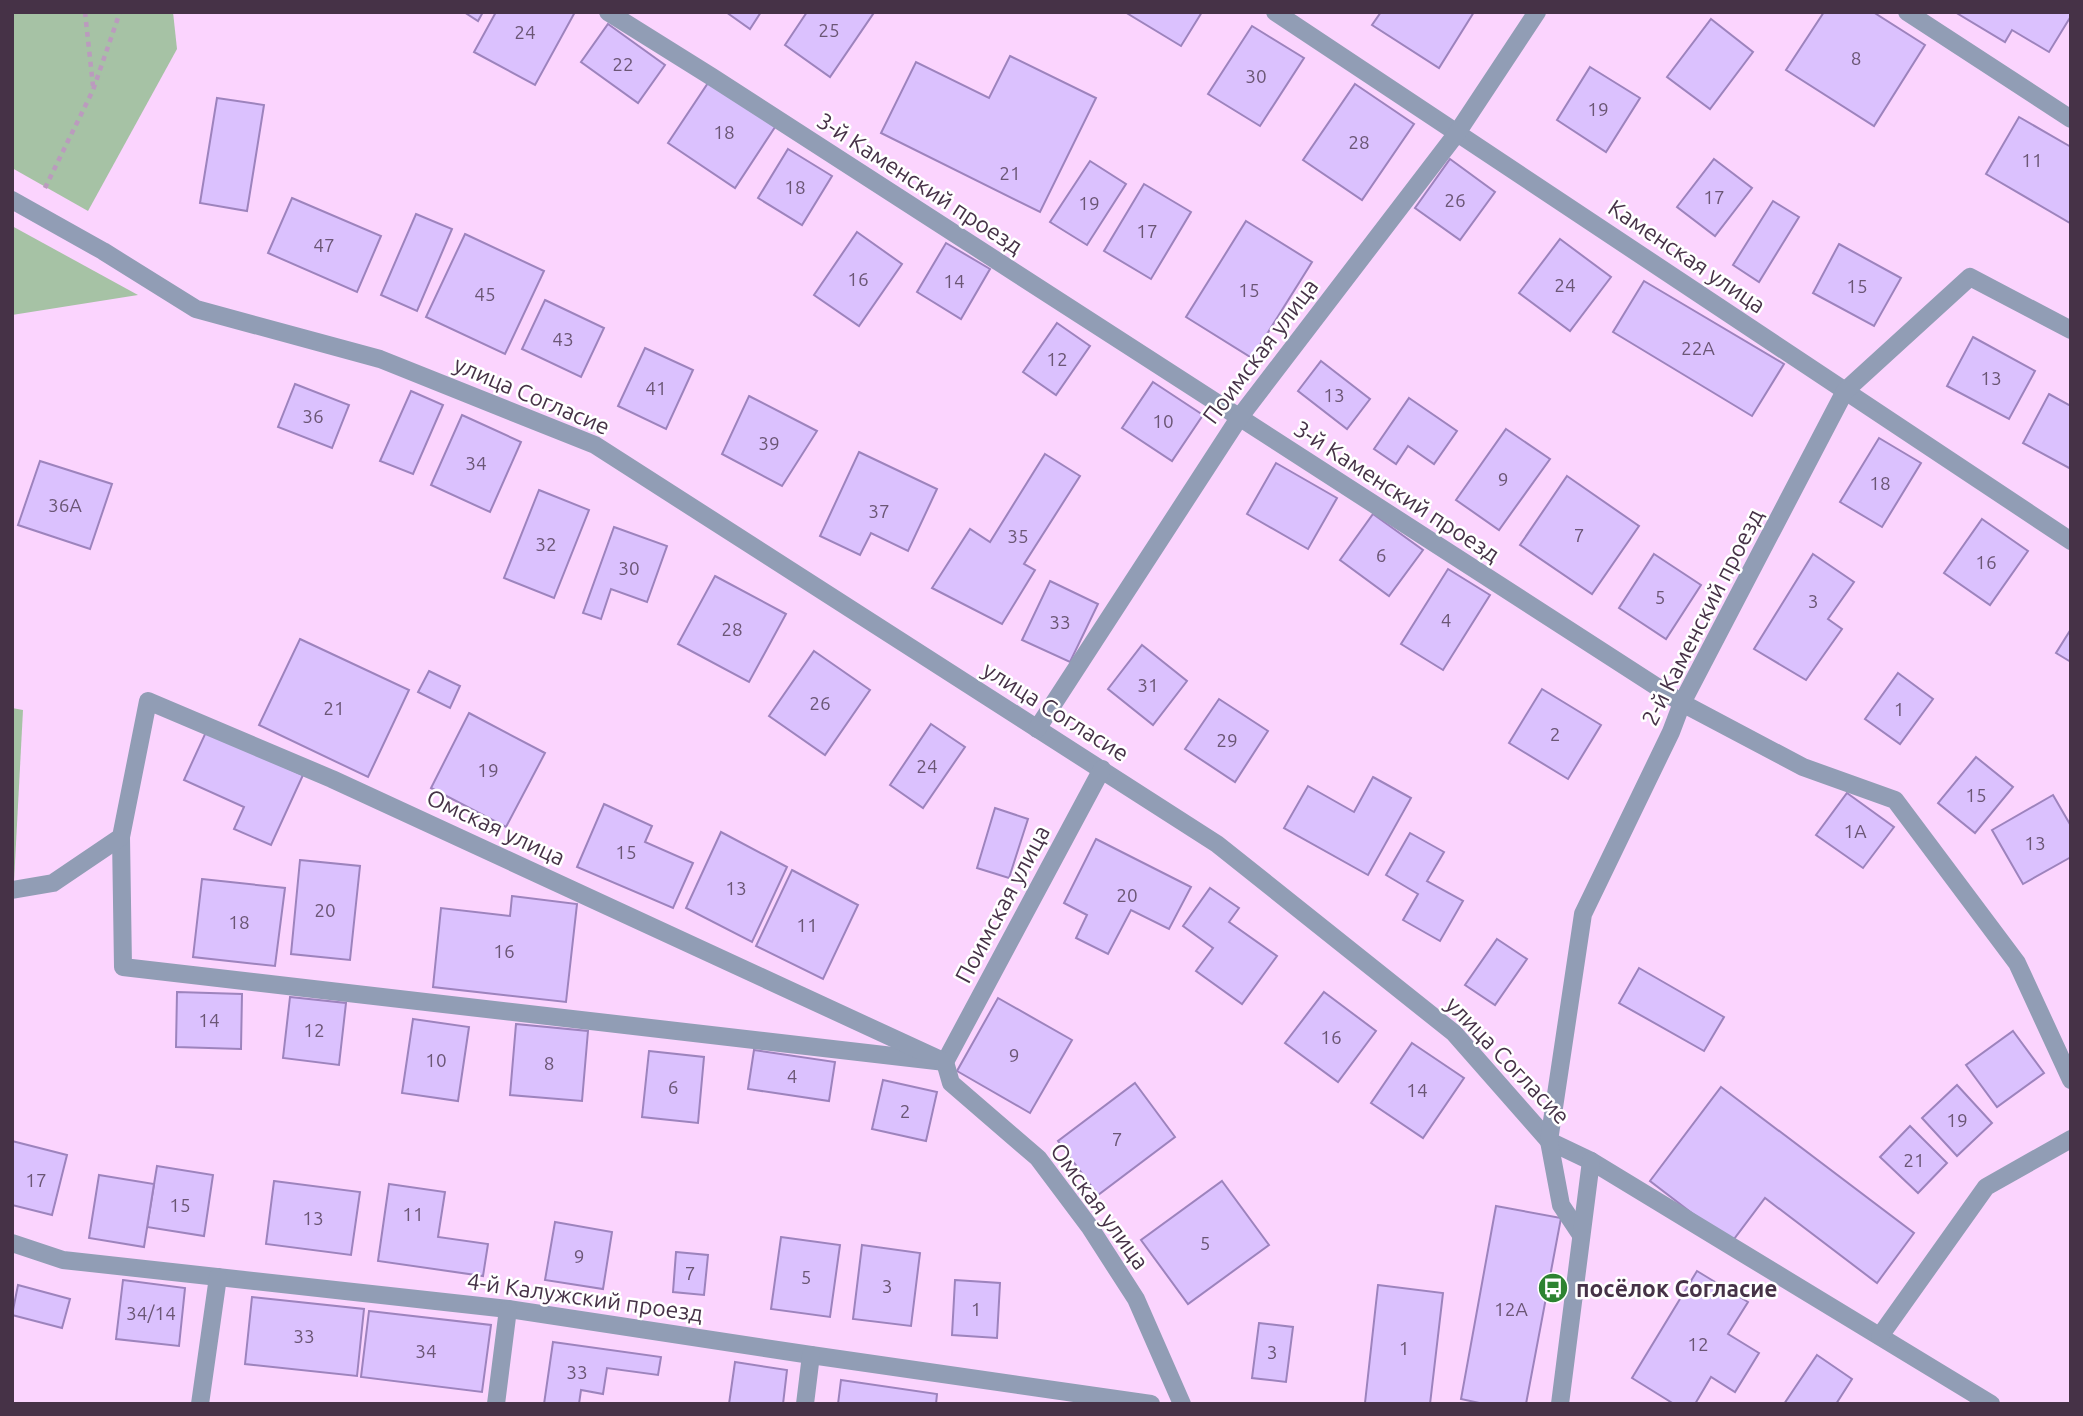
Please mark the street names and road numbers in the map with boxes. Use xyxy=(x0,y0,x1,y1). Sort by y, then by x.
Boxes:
street label: 3-й Каменский проезд xyxy=(813,107,1027,259)
street label: Каменская улица xyxy=(1604,194,1770,318)
street label: Поимская улица xyxy=(1197,274,1323,428)
street label: улица Согласие xyxy=(450,351,614,439)
street label: 3-й Каменский проезд xyxy=(1290,415,1504,567)
street label: 2-й Каменский проезд xyxy=(1636,505,1768,729)
street label: улица Согласие xyxy=(979,656,1133,766)
street label: Омская улица xyxy=(423,784,569,870)
street label: Поимская улица xyxy=(950,821,1054,987)
street label: улица Согласие xyxy=(1441,991,1575,1129)
street label: Омская улица xyxy=(1046,1138,1154,1274)
street label: 4-й Калужский проезд xyxy=(465,1268,705,1326)

